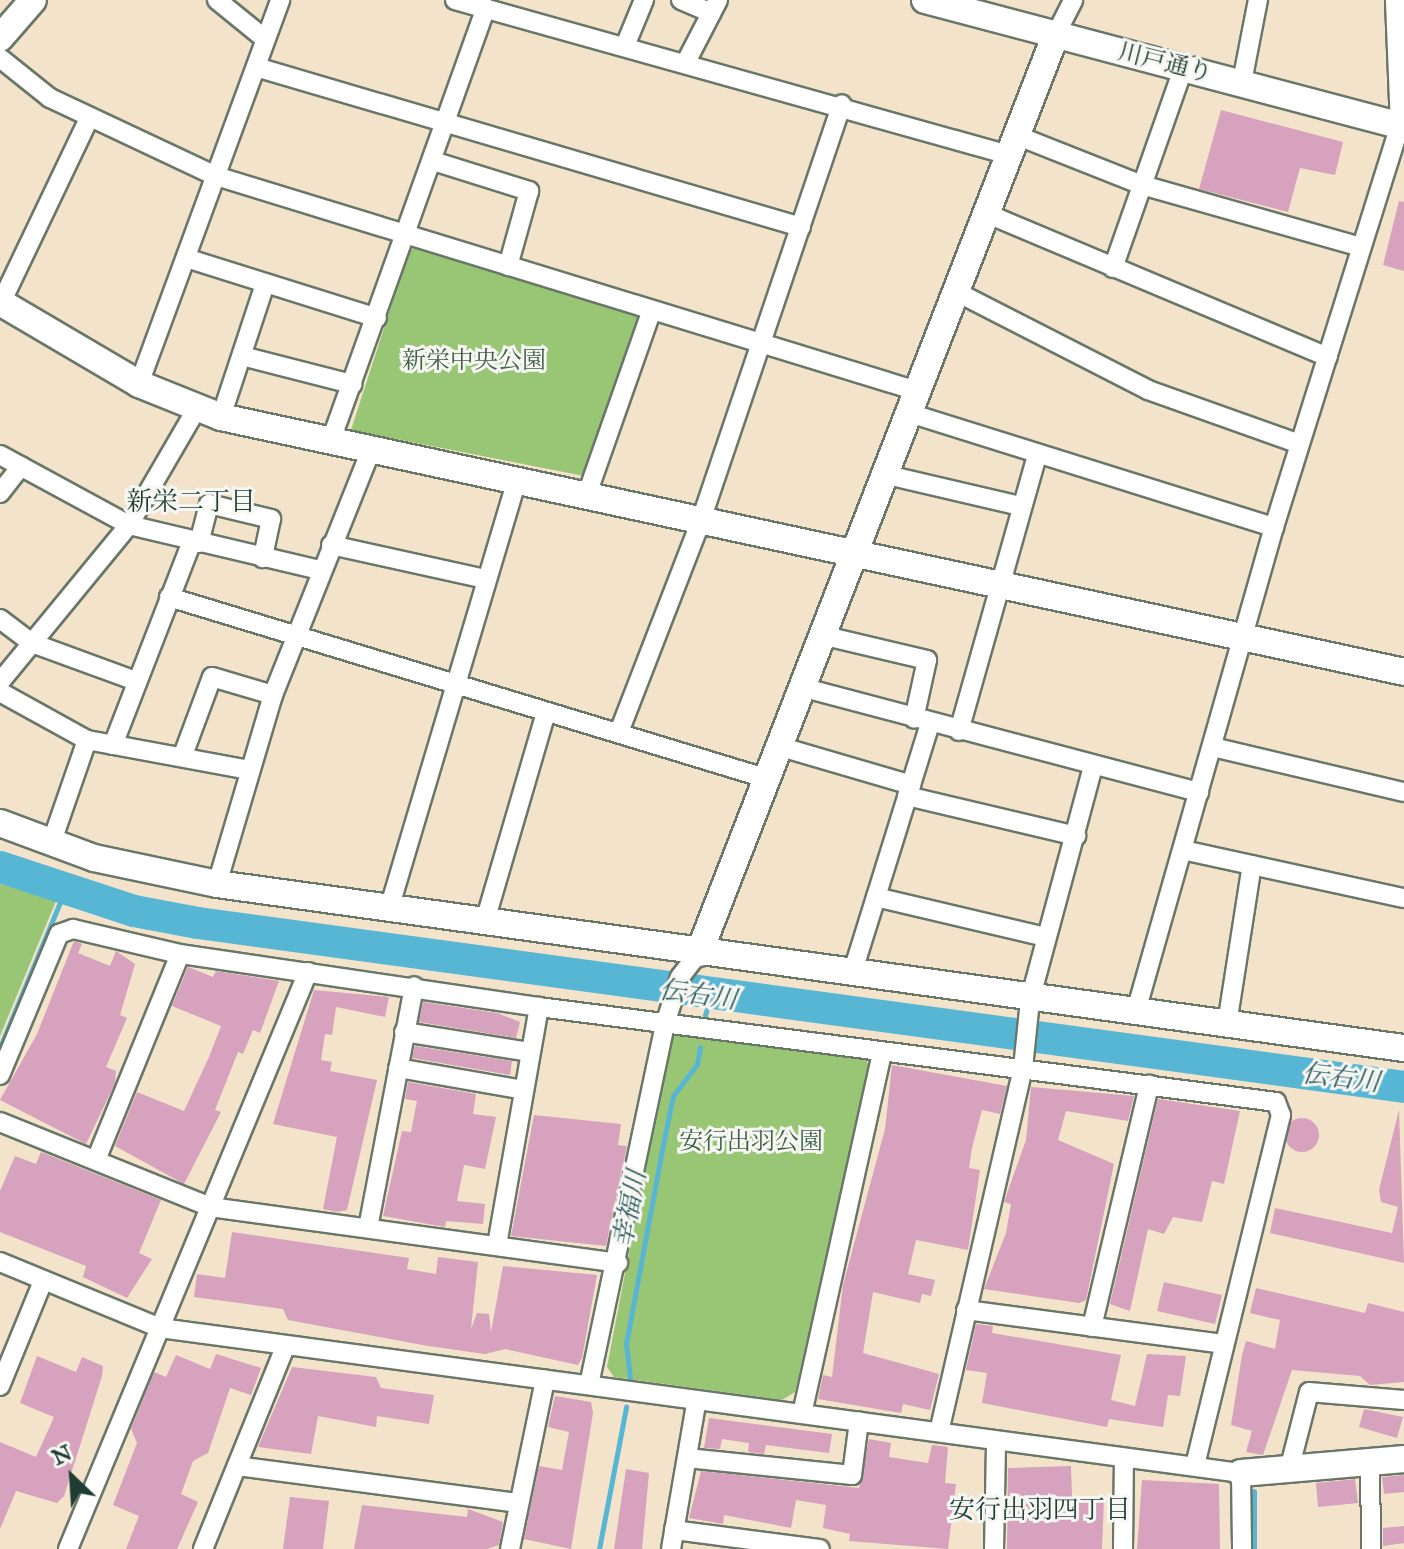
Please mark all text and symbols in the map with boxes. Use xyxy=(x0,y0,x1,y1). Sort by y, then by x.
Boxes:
street label: 川戸通り xyxy=(1115,37,1215,89)
park label: 新栄中央公園 xyxy=(402,347,546,375)
district label: 新栄二丁目 xyxy=(126,486,256,518)
water label: 伝右川 xyxy=(657,974,739,1016)
water label: 伝右川 xyxy=(1300,1058,1382,1098)
park label: 安行出羽公園 xyxy=(679,1128,823,1156)
water label: 幸福川 xyxy=(607,1168,653,1250)
north arrow xyxy=(32,1437,112,1517)
text: N xyxy=(47,1439,76,1471)
district label: 安行出羽四丁目 xyxy=(949,1494,1131,1526)

